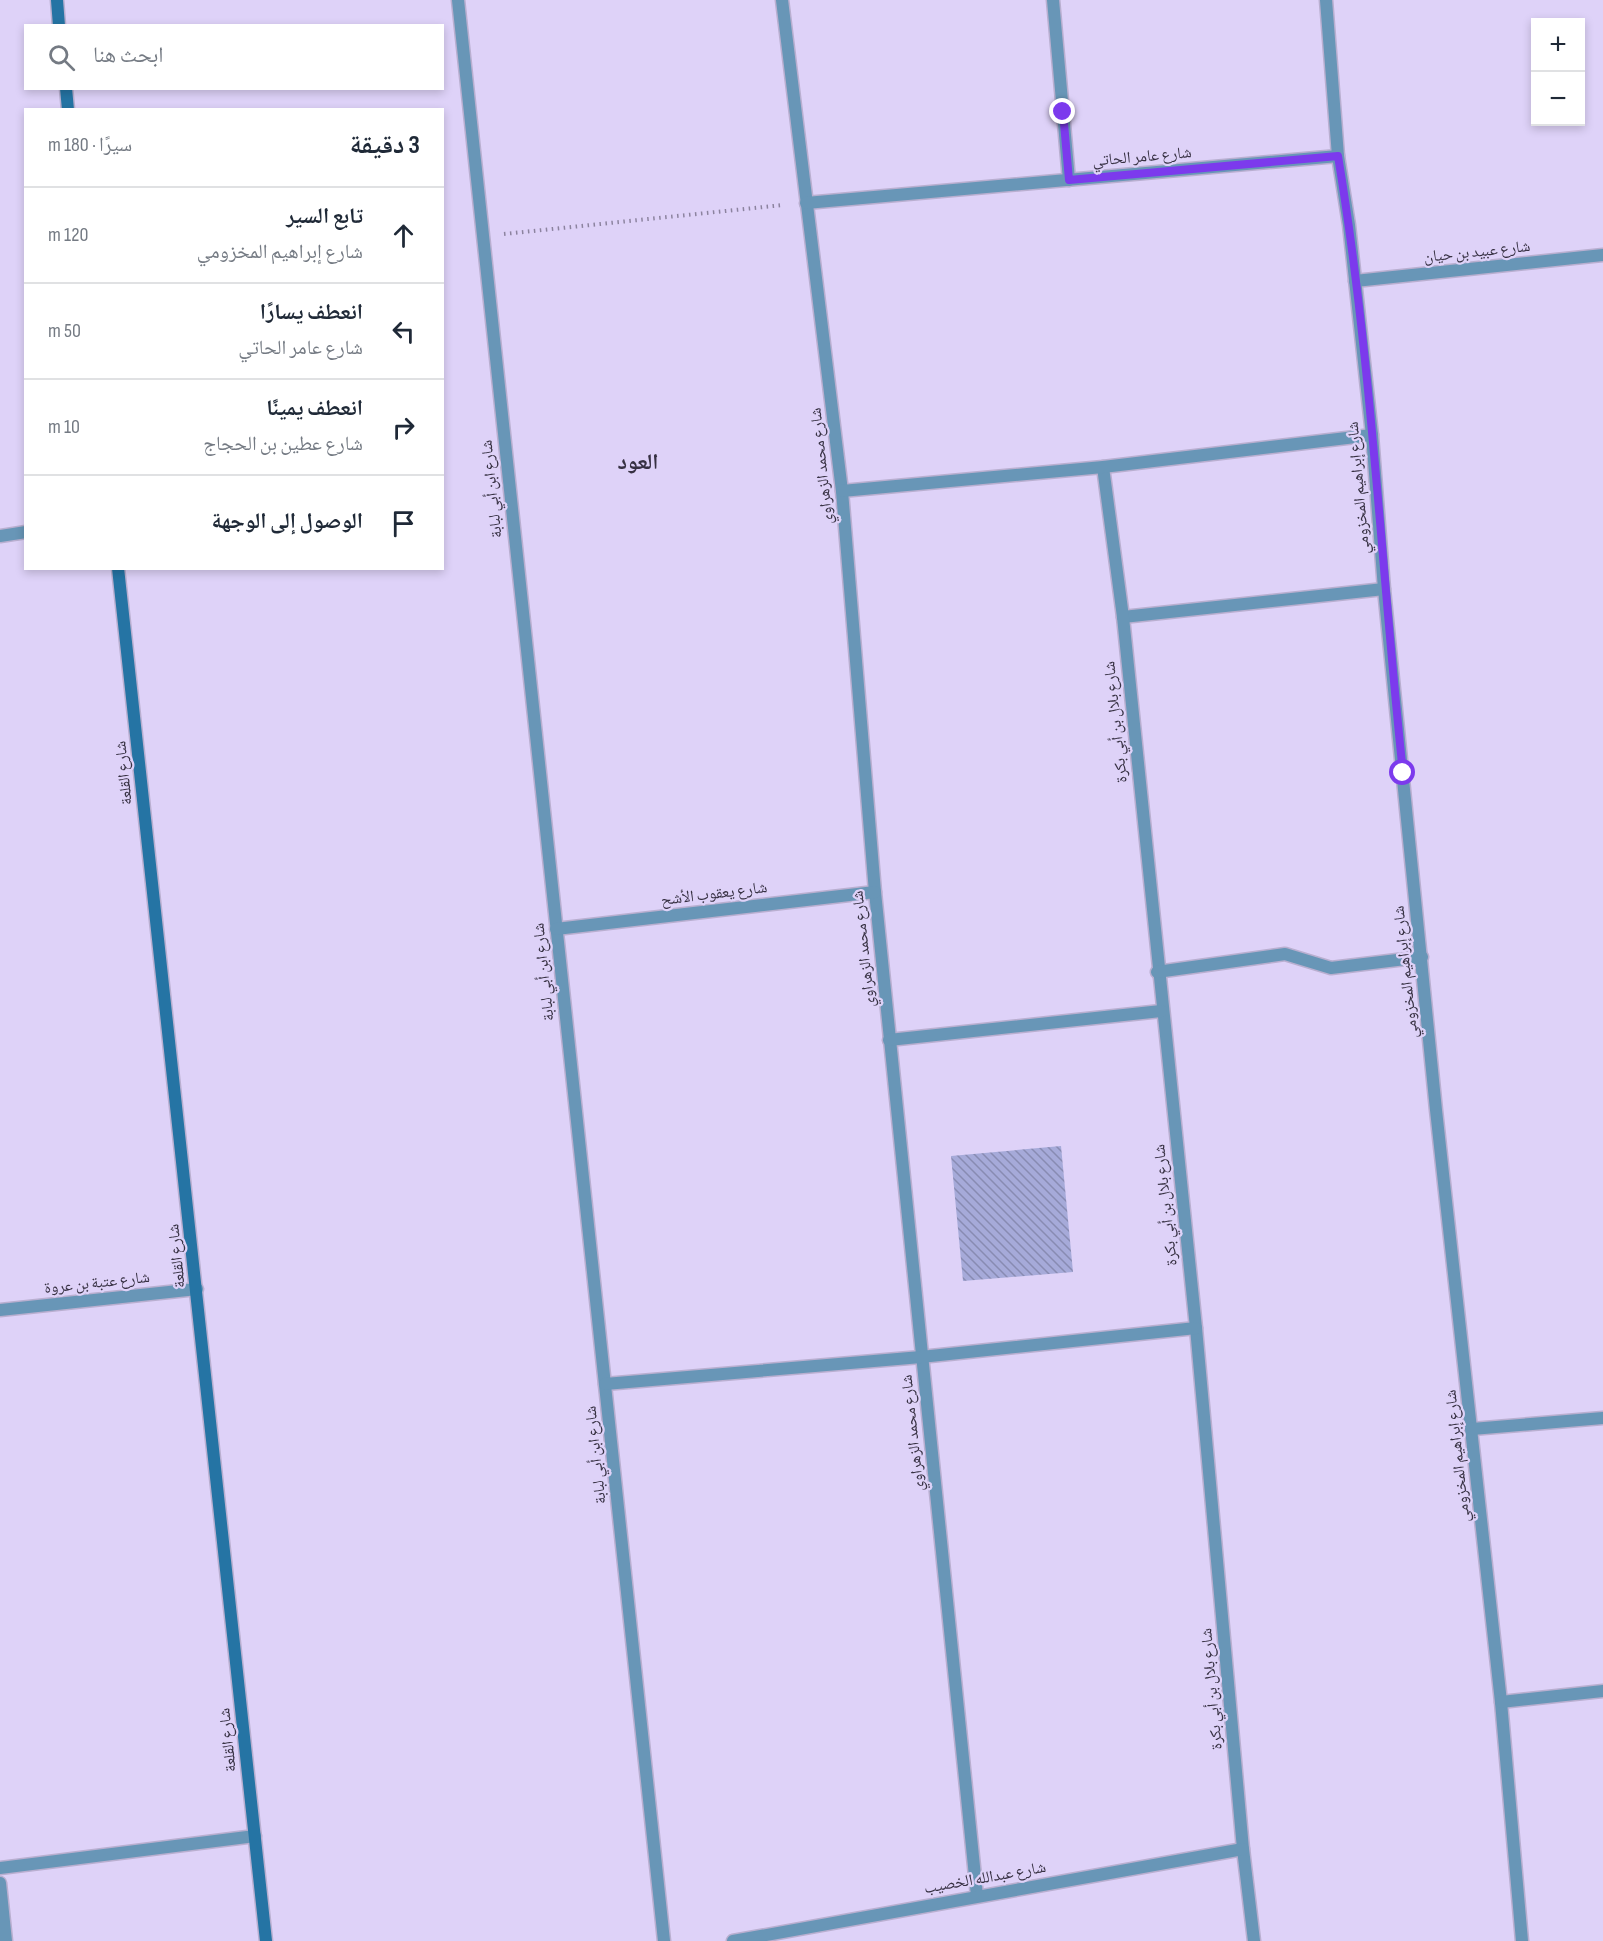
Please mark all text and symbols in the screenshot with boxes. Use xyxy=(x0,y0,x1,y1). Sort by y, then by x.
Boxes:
map controls xyxy=(1531,18,1585,126)
button: + xyxy=(1531,18,1585,72)
search box xyxy=(24,24,444,90)
icon: search xyxy=(45,41,78,74)
text: ابحث هنا xyxy=(93,42,164,69)
button: − xyxy=(1531,72,1585,126)
route end xyxy=(1049,98,1075,124)
text: 3 دقيقة xyxy=(350,130,420,161)
text: سيرًا · 180 m xyxy=(48,133,132,157)
street label: شارع عامر الحاتي xyxy=(1091,143,1193,173)
text: تابع السير xyxy=(286,203,363,230)
icon: ahead xyxy=(387,219,420,252)
text: 120 m xyxy=(48,223,88,247)
street label: شارع عبيد بن حيان xyxy=(1423,237,1531,267)
text: شارع إبراهيم المخزومي xyxy=(197,240,363,264)
text: انعطف يسارًا xyxy=(260,299,363,326)
icon: left xyxy=(387,315,420,348)
text: 50 m xyxy=(48,319,81,343)
text: شارع عامر الحاتي xyxy=(238,336,363,360)
text: انعطف يمينًا xyxy=(266,395,363,422)
street label: شارع محمد الزهراوي xyxy=(806,407,840,525)
icon: right xyxy=(387,411,420,444)
text: 10 m xyxy=(48,415,80,439)
street label: شارع إبراهيم المخزومي xyxy=(1344,421,1376,555)
text: شارع عطين بن الحجاج xyxy=(203,432,363,456)
street label: شارع ابن أبي لبابة xyxy=(477,439,509,539)
district label: العود xyxy=(617,449,659,476)
icon: arrive xyxy=(387,507,420,540)
text: الوصول إلى الوجهة xyxy=(211,508,363,535)
street label: شارع بلال بن أبي بكرة xyxy=(1099,660,1134,784)
street label: شارع القلعة xyxy=(111,740,137,806)
route start xyxy=(1389,759,1415,785)
street label: شارع يعقوب الأشح xyxy=(660,878,768,910)
street label: شارع محمد الزهراوي xyxy=(848,890,882,1008)
street label: شارع إبراهيم المخزومي xyxy=(1390,905,1424,1039)
street label: شارع ابن أبي لبابة xyxy=(529,922,561,1022)
street label: شارع بلال بن أبي بكرة xyxy=(1149,1143,1184,1267)
street label: شارع القلعة xyxy=(164,1223,190,1289)
street label: شارع عتبة بن عروة xyxy=(43,1268,151,1298)
street label: شارع محمد الزهراوي xyxy=(897,1374,931,1492)
street label: شارع إبراهيم المخزومي xyxy=(1442,1389,1476,1523)
street label: شارع ابن أبي لبابة xyxy=(581,1405,613,1505)
street label: شارع بلال بن أبي بكرة xyxy=(1196,1627,1229,1751)
street label: شارع القلعة xyxy=(215,1707,241,1773)
street label: شارع عبدالله الخصيب xyxy=(923,1858,1047,1898)

